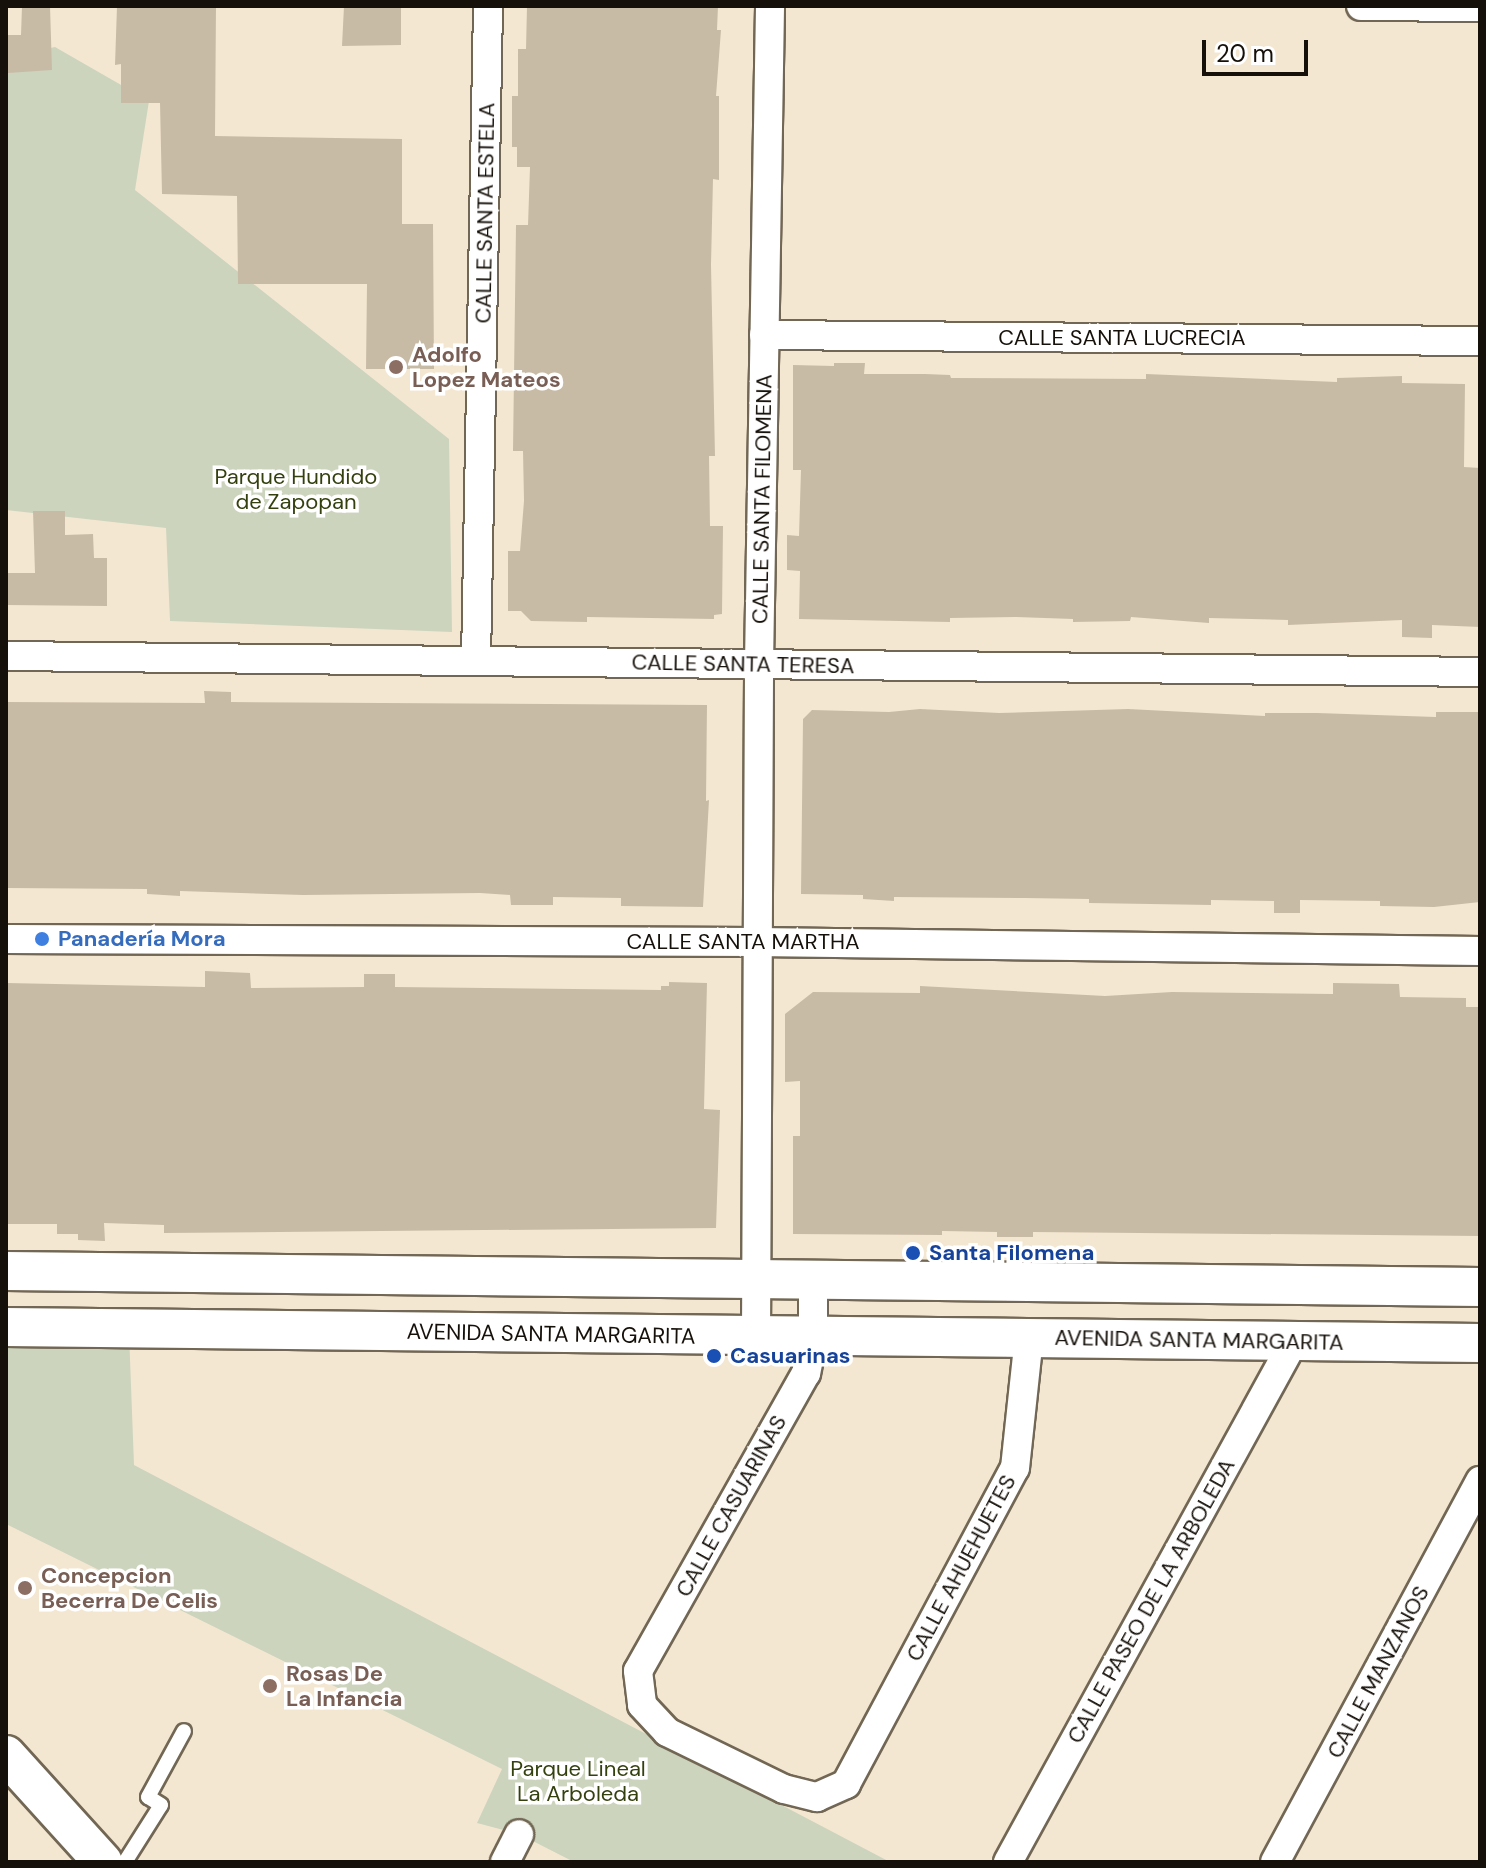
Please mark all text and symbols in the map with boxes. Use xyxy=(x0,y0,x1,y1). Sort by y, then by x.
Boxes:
scale bar xyxy=(1206,24,1312,74)
text: 20 m xyxy=(1216,38,1274,69)
street label: CALLE SANTA ESTELA xyxy=(470,102,500,324)
street label: CALLE SANTA LUCRECIA xyxy=(998,325,1246,351)
place label: Adolfo Lopez Mateos xyxy=(412,341,561,392)
marker: Adolfo Lopez Mateos xyxy=(387,358,405,376)
street label: CALLE SANTA FILOMENA xyxy=(747,374,777,624)
park label: Parque Hundido de Zapopan xyxy=(215,463,377,514)
street label: CALLE SANTA TERESA xyxy=(631,649,855,679)
place label: Panadería Mora xyxy=(58,926,226,952)
street label: CALLE SANTA MARTHA xyxy=(626,929,860,955)
marker: Panadería Mora xyxy=(33,930,51,948)
place label: Santa Filomena xyxy=(929,1240,1094,1266)
marker: Santa Filomena xyxy=(904,1244,922,1262)
street label: AVENIDA SANTA MARGARITA xyxy=(406,1318,696,1350)
street label: AVENIDA SANTA MARGARITA xyxy=(1054,1324,1344,1356)
place label: Casuarinas xyxy=(730,1343,850,1369)
marker: Casuarinas xyxy=(705,1347,723,1365)
street label: CALLE CASUARINAS xyxy=(670,1411,792,1601)
street label: CALLE PASEO DE LA ARBOLEDA xyxy=(1062,1454,1240,1748)
street label: CALLE AHUEHUETES xyxy=(901,1470,1021,1666)
place label: Concepcion Becerra De Celis xyxy=(41,1562,218,1614)
marker: Concepcion Becerra De Celis xyxy=(16,1579,34,1597)
street label: CALLE MANZANOS xyxy=(1321,1581,1435,1763)
place label: Rosas De La Infancia xyxy=(286,1660,402,1712)
marker: Rosas De La Infancia xyxy=(261,1677,279,1695)
park label: Parque Lineal La Arboleda xyxy=(510,1755,646,1806)

